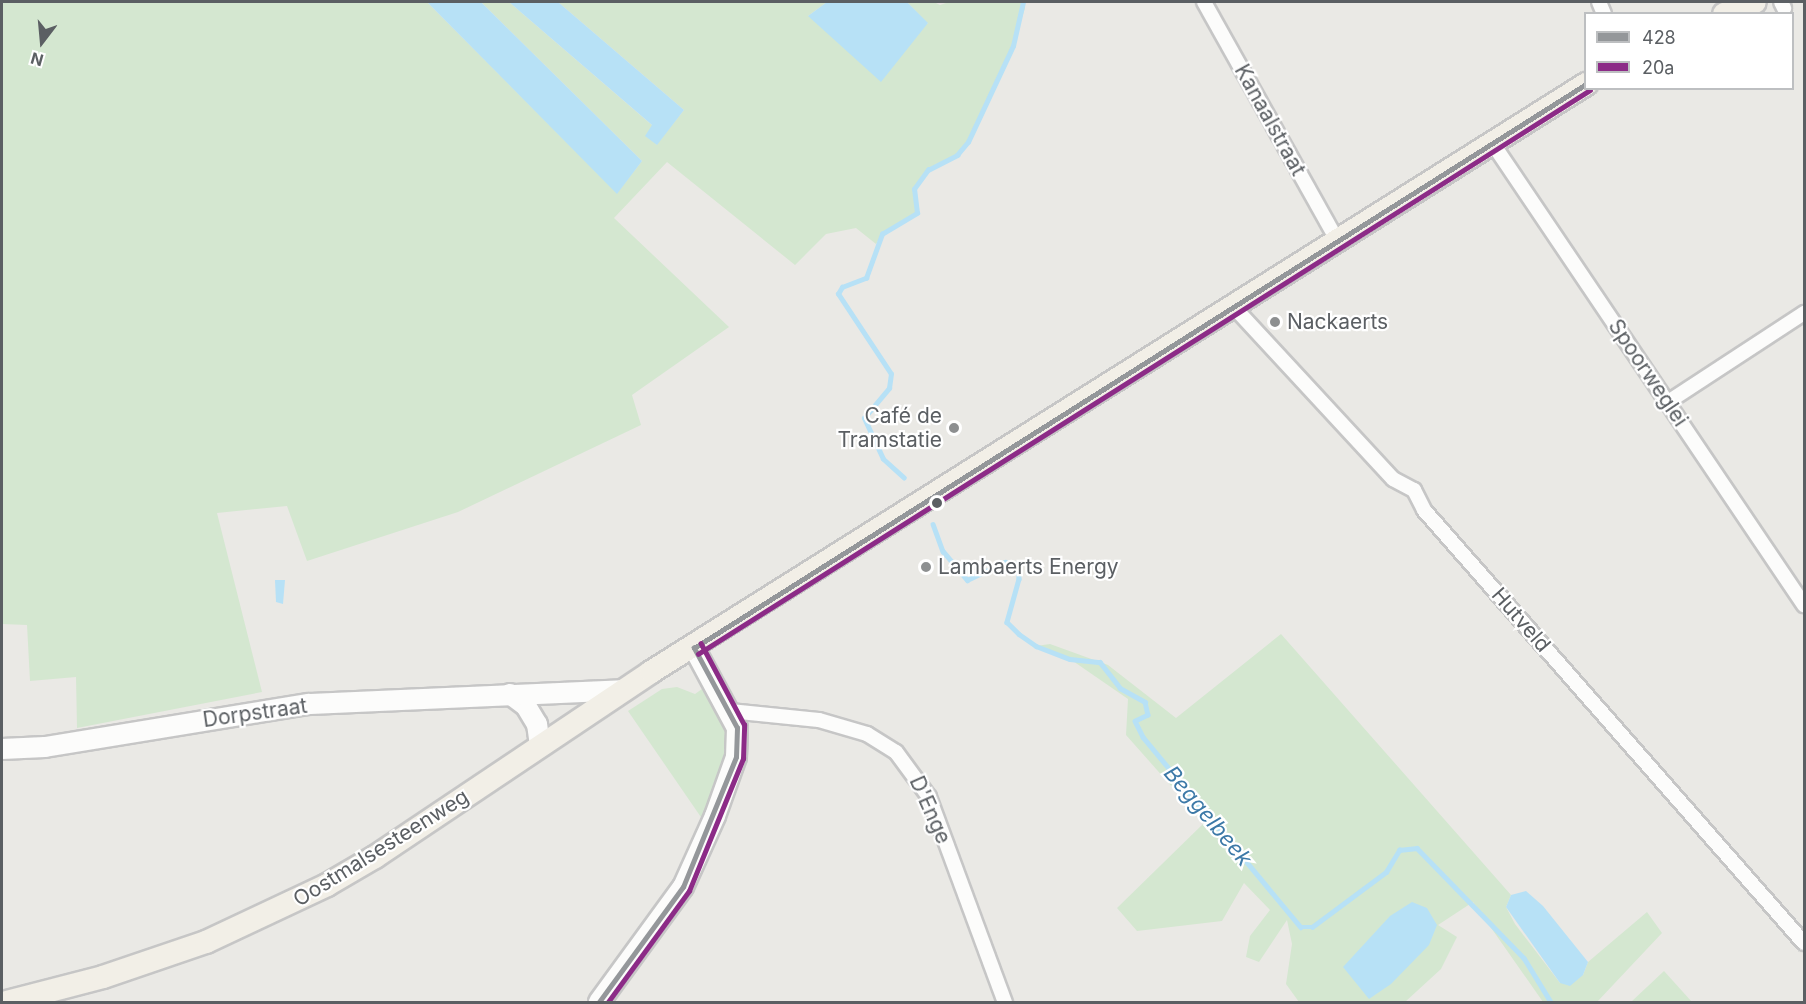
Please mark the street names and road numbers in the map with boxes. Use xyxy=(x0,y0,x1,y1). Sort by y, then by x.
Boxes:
street label: Kanaalstraat xyxy=(1229,60,1311,180)
street label: Spoorweglei xyxy=(1603,315,1693,431)
street label: Hutveld xyxy=(1486,583,1556,657)
street label: Dorpstraat xyxy=(201,693,309,733)
street label: D'Enge xyxy=(904,772,956,848)
street label: Oostmalsesteenweg xyxy=(289,784,473,912)

